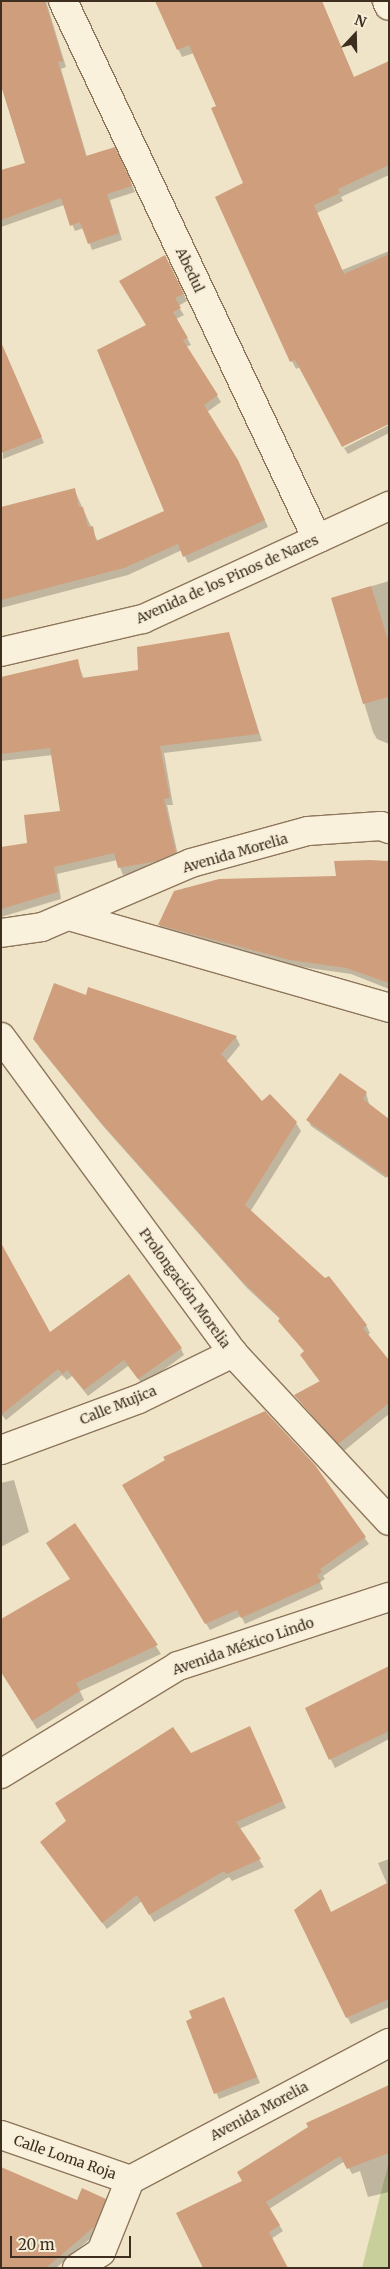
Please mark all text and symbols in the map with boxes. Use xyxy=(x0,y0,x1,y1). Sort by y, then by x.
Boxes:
north arrow xyxy=(330,10,380,60)
text: N xyxy=(352,11,369,31)
street label: Abedul xyxy=(172,245,208,295)
street label: Avenida de los Pinos de Nares xyxy=(133,531,321,627)
street label: Avenida Morelia xyxy=(180,830,290,876)
street label: Prolongación Morelia xyxy=(136,1225,234,1351)
street label: Calle Mujica xyxy=(77,1382,159,1428)
street label: Avenida México Lindo xyxy=(170,1614,316,1678)
street label: Avenida Morelia xyxy=(207,2078,311,2144)
street label: Calle Loma Roja xyxy=(12,2132,118,2182)
scale bar xyxy=(12,2226,134,2258)
text: 20 m xyxy=(18,2235,55,2254)

